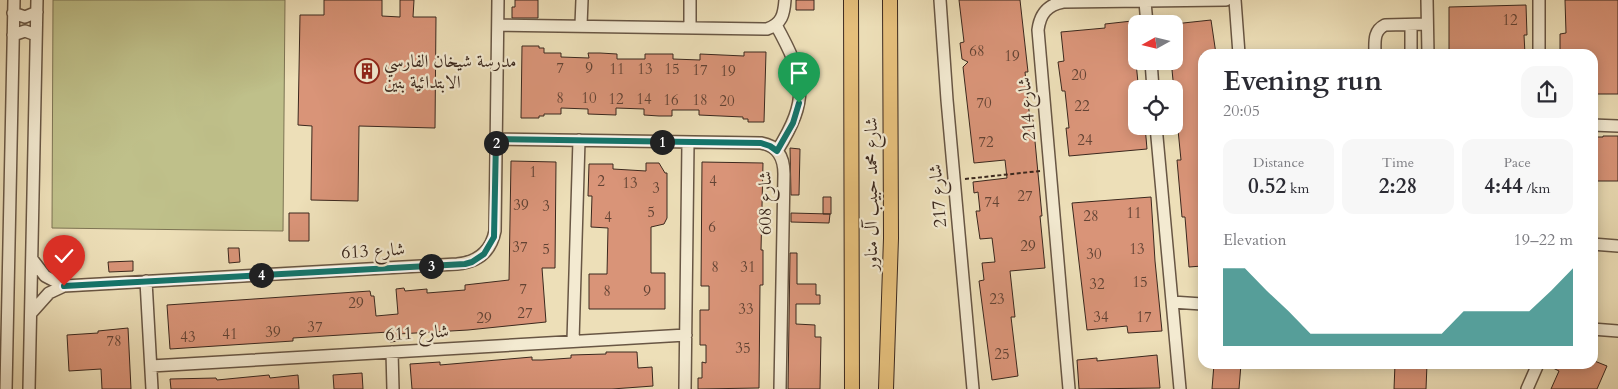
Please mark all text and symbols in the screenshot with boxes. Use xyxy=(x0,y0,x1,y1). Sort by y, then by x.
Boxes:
house number: 12 xyxy=(1502,10,1518,30)
north arrow xyxy=(1128,15,1182,70)
map controls xyxy=(1128,15,1183,135)
house number: 68 xyxy=(969,41,985,61)
house number: 19 xyxy=(1004,46,1020,66)
place label: مدرسة شيخان الفارسي الابتدائية بنين xyxy=(384,49,517,95)
pin xyxy=(778,52,820,103)
building icon: مدرسة شيخان الفارسي الابتدائية بنين xyxy=(354,58,380,84)
house number: 7 xyxy=(556,58,564,78)
house number: 9 xyxy=(585,58,593,78)
house number: 11 xyxy=(609,59,625,79)
house number: 13 xyxy=(637,59,653,79)
house number: 15 xyxy=(664,59,680,79)
icon: arrive xyxy=(785,59,813,87)
house number: 17 xyxy=(692,60,708,80)
house number: 19 xyxy=(720,61,736,81)
text: Evening run xyxy=(1223,62,1382,100)
house number: 20 xyxy=(1071,65,1087,85)
button: share xyxy=(1521,66,1573,118)
street label: شارع 214 xyxy=(1012,76,1044,142)
button: locate xyxy=(1128,80,1183,135)
house number: 8 xyxy=(556,88,564,108)
house number: 10 xyxy=(581,88,597,108)
house number: 12 xyxy=(608,89,624,109)
house number: 14 xyxy=(636,89,652,109)
house number: 16 xyxy=(663,90,679,110)
house number: 18 xyxy=(692,90,708,110)
house number: 20 xyxy=(719,91,735,111)
house number: 70 xyxy=(976,93,992,113)
house number: 22 xyxy=(1074,96,1090,116)
text: 20:05 xyxy=(1223,100,1260,122)
street label: شارع محمد حبيب آل مناور xyxy=(859,117,886,273)
pin: 2 xyxy=(484,130,508,156)
pin: 1 xyxy=(650,130,674,154)
house number: 24 xyxy=(1077,130,1093,150)
house number: 72 xyxy=(978,132,994,152)
text: 1 xyxy=(659,133,666,152)
text: 2 xyxy=(493,134,500,153)
text: Distance xyxy=(1253,153,1304,172)
text: Time xyxy=(1382,153,1414,172)
text: Pace xyxy=(1504,153,1531,172)
house number: 1 xyxy=(529,162,537,182)
street label: شارع 217 xyxy=(923,163,955,229)
house number: 2 xyxy=(597,171,605,191)
house number: 4 xyxy=(709,171,717,191)
street label: شارع 608 xyxy=(753,171,780,235)
text: 0.52 xyxy=(1248,172,1286,201)
text: 2:28 xyxy=(1379,172,1417,201)
text: 4:44 xyxy=(1484,172,1523,201)
house number: 13 xyxy=(622,173,638,193)
house number: 3 xyxy=(652,178,660,198)
text: km xyxy=(1286,179,1309,198)
text: /km xyxy=(1523,179,1550,198)
house number: 27 xyxy=(1017,186,1033,206)
house number: 74 xyxy=(984,192,1000,212)
house number: 39 xyxy=(513,195,529,215)
house number: 3 xyxy=(542,196,550,216)
house number: 5 xyxy=(647,202,655,222)
house number: 11 xyxy=(1126,203,1142,223)
house number: 28 xyxy=(1083,206,1099,226)
house number: 4 xyxy=(604,207,612,227)
house number: 6 xyxy=(708,217,716,237)
text: Elevation xyxy=(1223,229,1287,251)
text: 19–22 m xyxy=(1514,229,1573,251)
pin xyxy=(43,235,85,286)
house number: 29 xyxy=(1020,236,1036,256)
street label: شارع 613 xyxy=(341,237,406,267)
house number: 37 xyxy=(512,237,528,257)
house number: 5 xyxy=(542,239,550,259)
house number: 13 xyxy=(1129,239,1145,259)
icon: check xyxy=(50,242,78,270)
house number: 30 xyxy=(1086,244,1102,264)
pin: 3 xyxy=(418,254,444,278)
text: 3 xyxy=(428,257,435,276)
house number: 8 xyxy=(711,257,719,277)
house number: 31 xyxy=(740,257,756,277)
pin: 4 xyxy=(248,262,274,288)
text: 4 xyxy=(258,266,265,285)
house number: 15 xyxy=(1132,272,1148,292)
house number: 32 xyxy=(1089,274,1105,294)
house number: 7 xyxy=(519,279,527,299)
house number: 8 xyxy=(603,281,611,301)
house number: 9 xyxy=(643,281,651,301)
house number: 23 xyxy=(989,289,1005,309)
house number: 29 xyxy=(348,293,364,313)
house number: 33 xyxy=(738,299,754,319)
house number: 27 xyxy=(517,303,533,323)
house number: 34 xyxy=(1093,307,1109,327)
house number: 17 xyxy=(1136,307,1152,327)
house number: 29 xyxy=(476,308,492,328)
house number: 37 xyxy=(307,317,323,337)
street label: شارع 611 xyxy=(385,319,450,349)
house number: 39 xyxy=(265,322,281,342)
house number: 41 xyxy=(222,324,238,344)
house number: 43 xyxy=(180,327,196,347)
house number: 78 xyxy=(106,331,122,351)
house number: 35 xyxy=(735,338,751,358)
house number: 25 xyxy=(994,344,1010,364)

